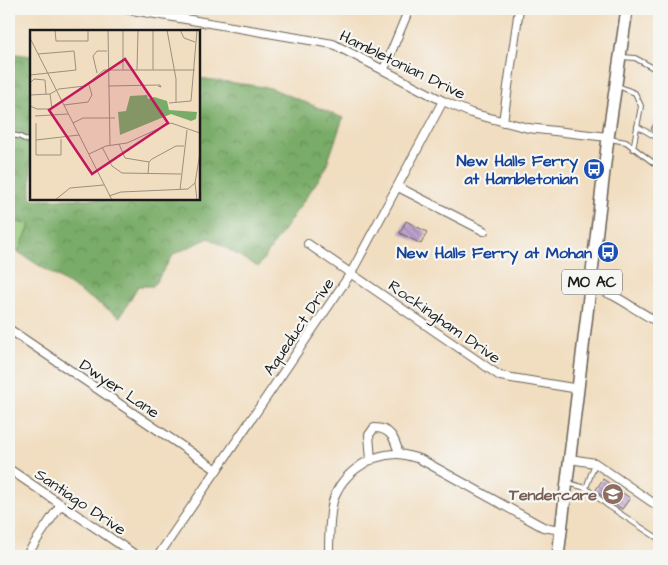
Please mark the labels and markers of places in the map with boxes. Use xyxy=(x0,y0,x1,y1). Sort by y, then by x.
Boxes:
place label: New Halls Ferry at Hambletonian xyxy=(457,150,578,190)
bus stop icon: New Halls Ferry at Hambletonian xyxy=(582,157,606,181)
bus stop icon: New Halls Ferry at Mohan xyxy=(596,240,620,264)
place label: New Halls Ferry at Mohan xyxy=(397,242,592,265)
school or university icon: Tendercare xyxy=(601,482,625,506)
place label: Tendercare xyxy=(508,484,597,506)

